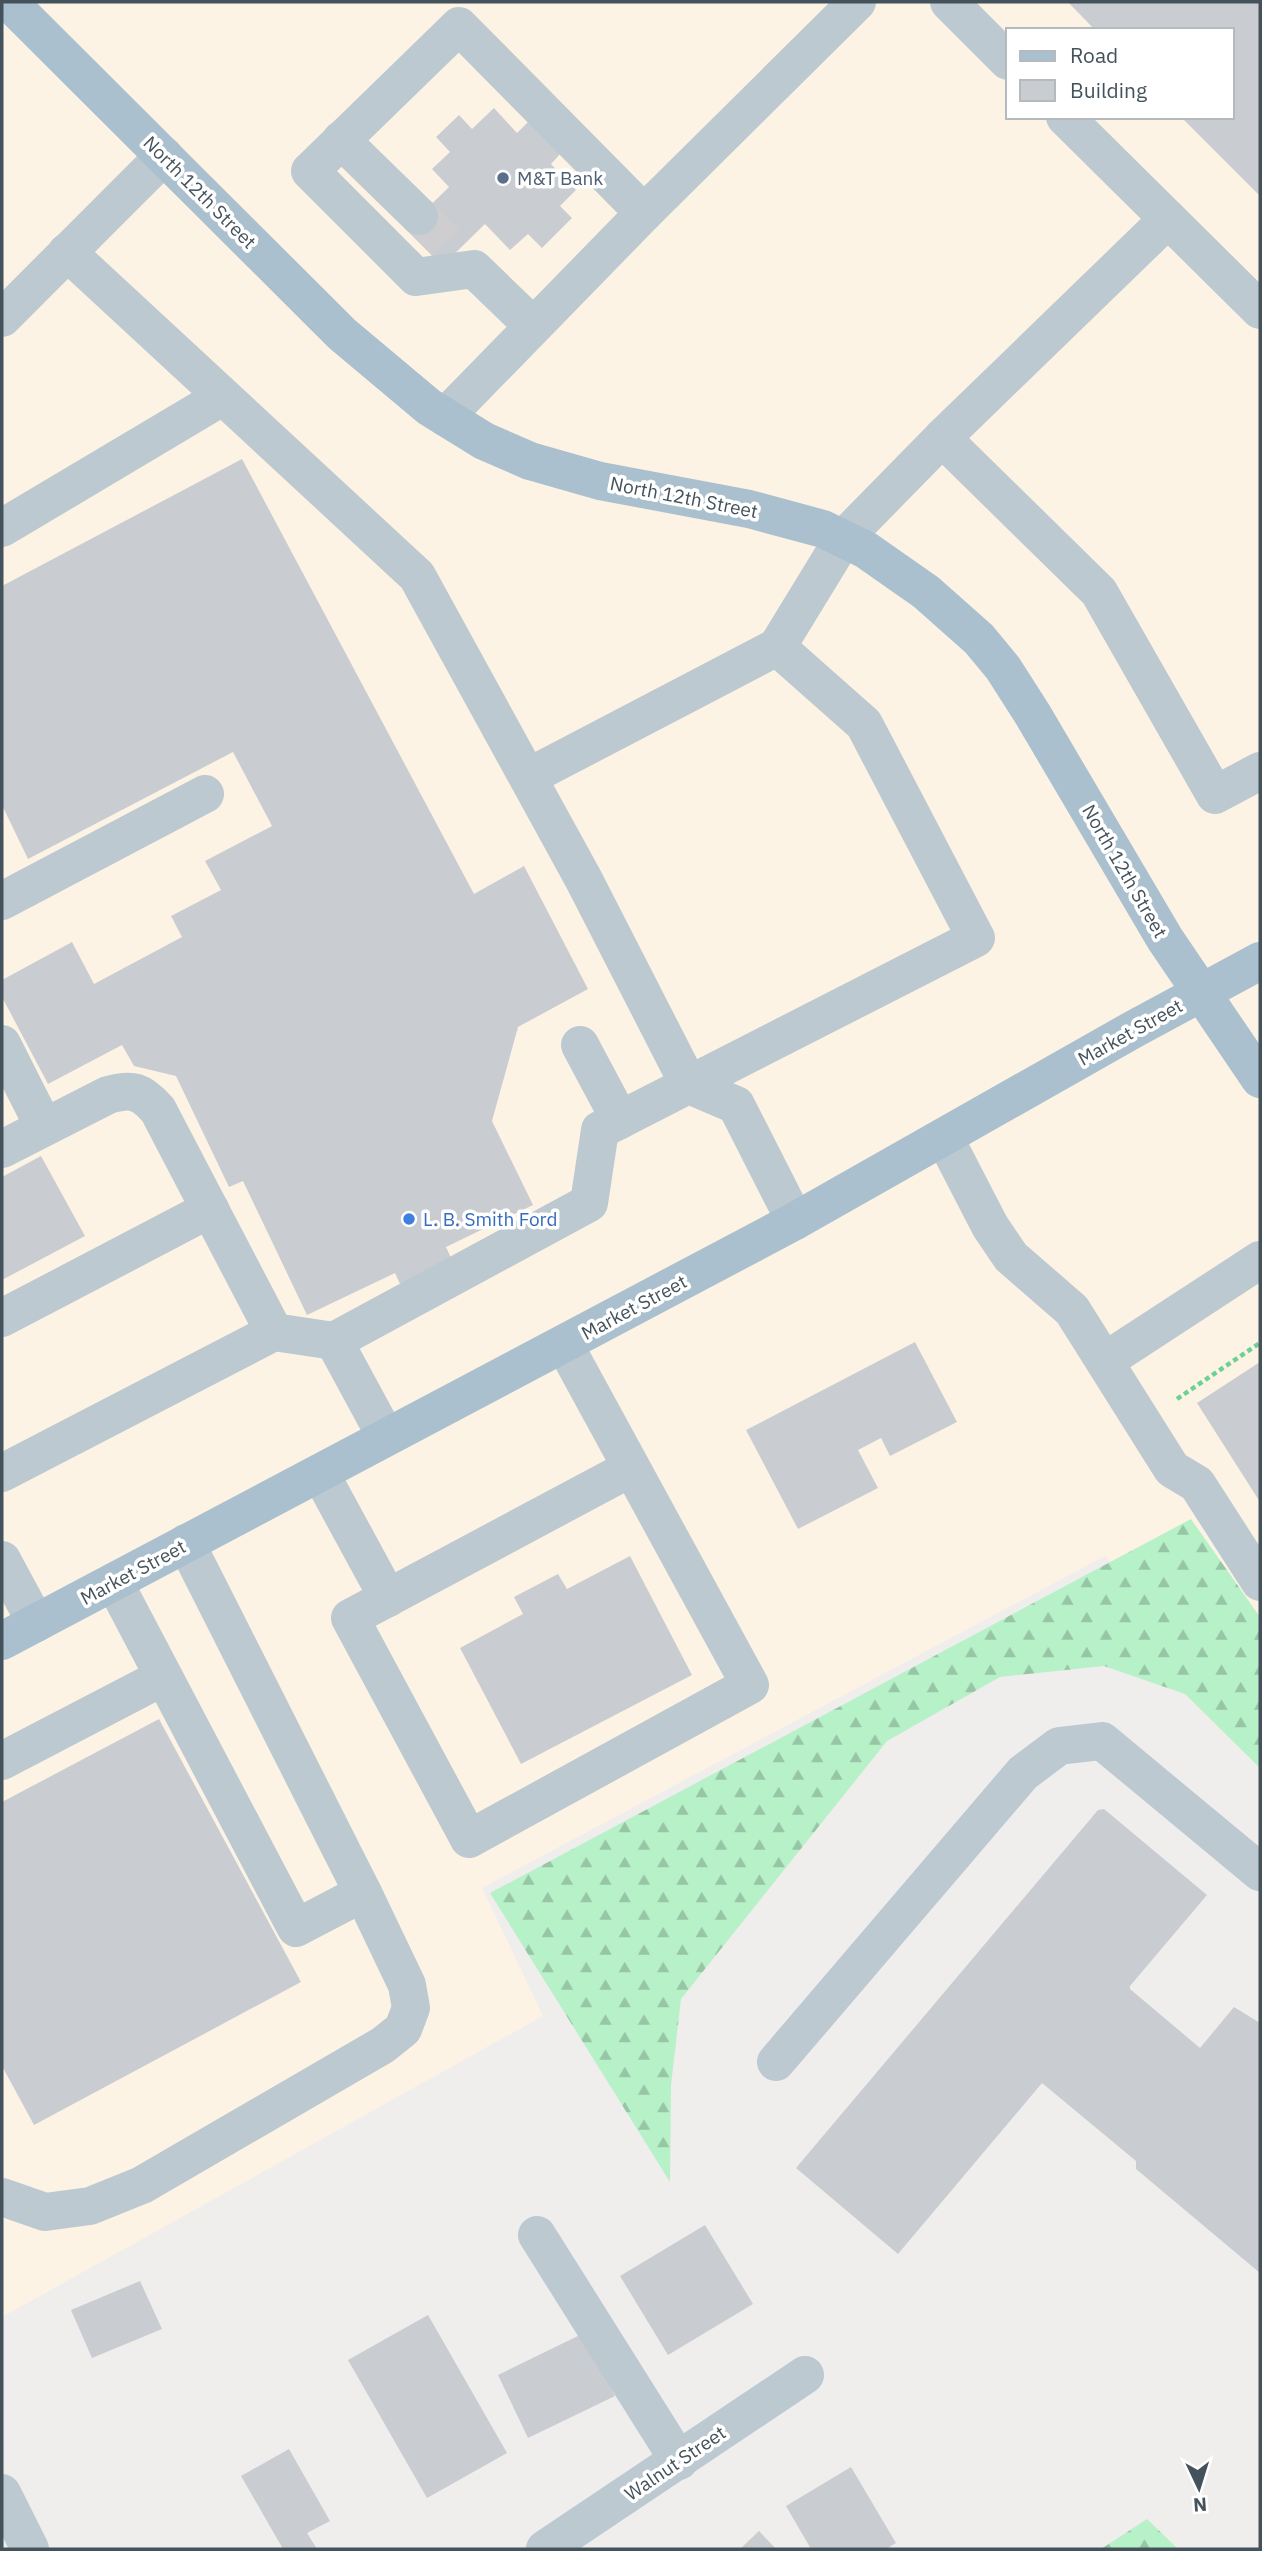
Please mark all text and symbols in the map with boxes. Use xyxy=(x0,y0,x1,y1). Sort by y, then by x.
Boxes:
legend xyxy=(1006,28,1234,119)
text: Road xyxy=(1070,41,1118,69)
text: Building xyxy=(1070,76,1147,104)
street label: North 12th Street xyxy=(139,131,261,253)
place label: M&T Bank xyxy=(517,166,603,190)
marker: M&T Bank xyxy=(495,170,511,186)
street label: North 12th Street xyxy=(608,471,760,523)
street label: North 12th Street xyxy=(1077,800,1173,942)
street label: Market Street xyxy=(1073,993,1187,1071)
place label: L. B. Smith Ford xyxy=(423,1207,557,1231)
marker: L. B. Smith Ford xyxy=(401,1211,417,1227)
street label: Market Street xyxy=(577,1269,691,1345)
street label: Market Street xyxy=(76,1534,190,1610)
street label: Walnut Street xyxy=(620,2420,730,2506)
north arrow xyxy=(1164,2453,1234,2523)
text: N xyxy=(1192,2493,1208,2517)

